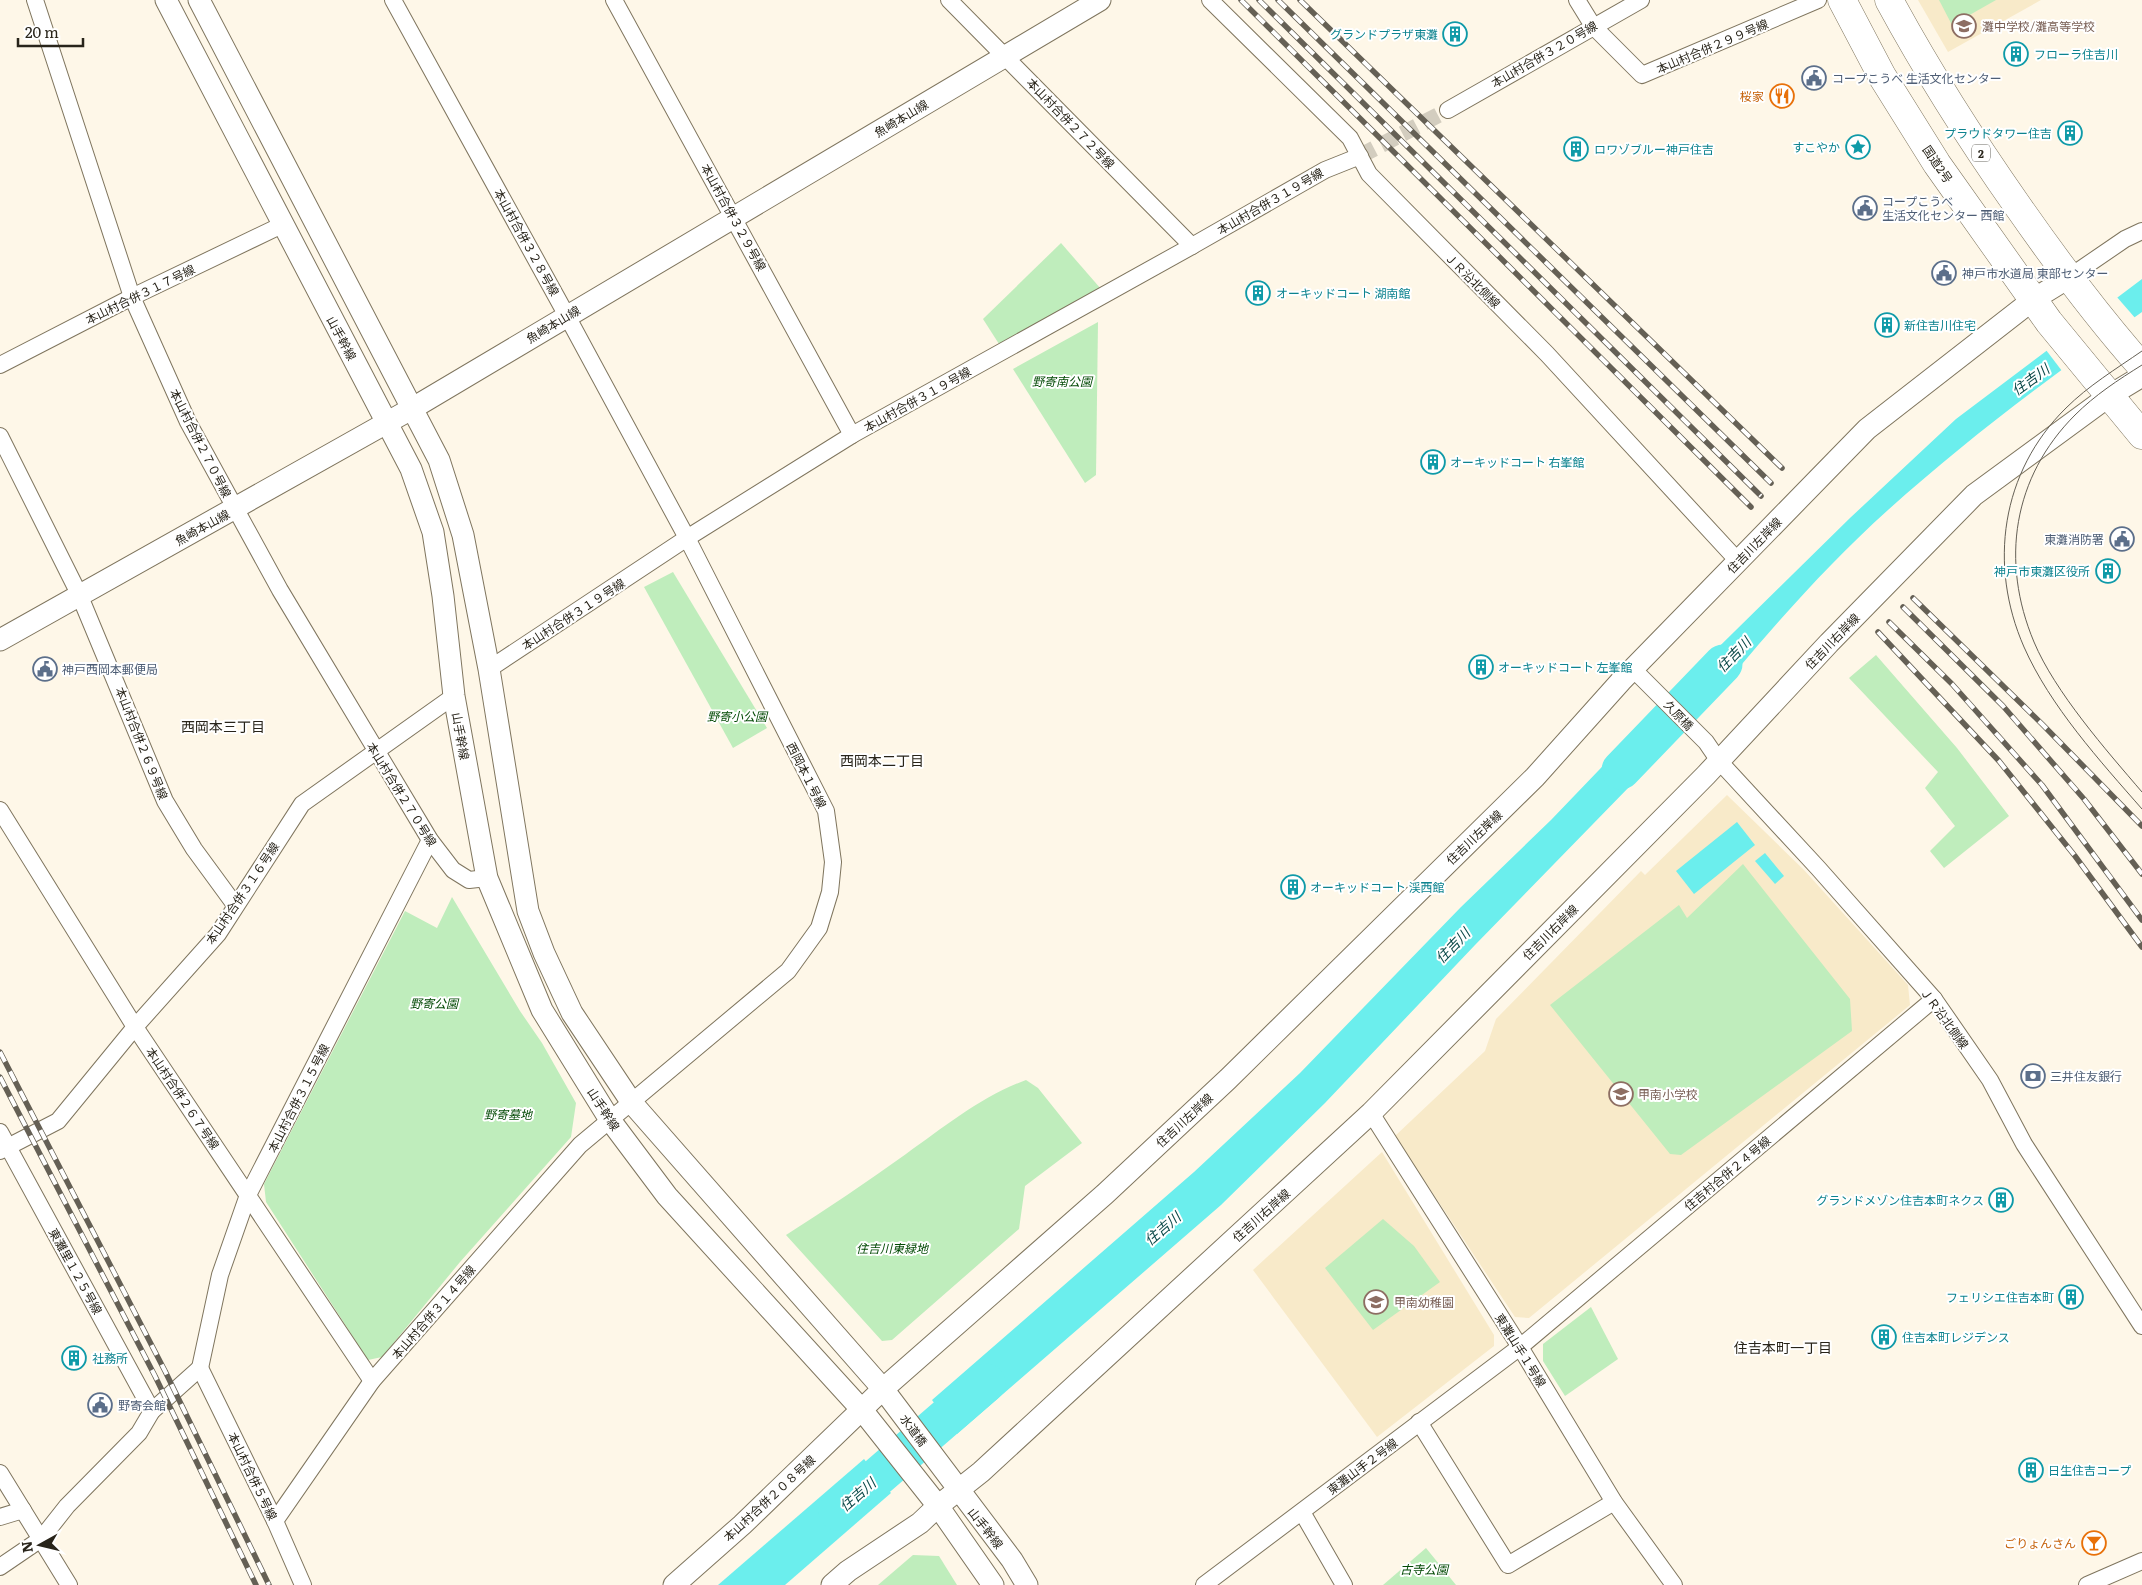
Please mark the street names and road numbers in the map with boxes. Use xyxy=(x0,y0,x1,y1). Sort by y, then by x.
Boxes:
street label: 本山村合併２９９号線 xyxy=(1653,14,1771,78)
street label: 本山村合併３２０号線 xyxy=(1488,16,1600,92)
street label: 本山村合併２７２号線 xyxy=(1023,74,1119,172)
street label: 魚崎本山線 xyxy=(871,95,931,141)
street label: 国道2号 xyxy=(1919,142,1957,186)
road number: 2 xyxy=(1972,144,1990,162)
street label: 本山村合併３２９号線 xyxy=(697,160,771,274)
street label: 本山村合併３１９号線 xyxy=(1214,163,1326,239)
street label: 本山村合併３２８号線 xyxy=(490,185,564,299)
street label: ＪＲ沿北側線 xyxy=(1441,248,1505,312)
street label: 本山村合併３１７号線 xyxy=(82,260,198,328)
street label: 魚崎本山線 xyxy=(523,301,583,347)
street label: 山手幹線 xyxy=(323,313,361,363)
street label: 本山村合併３１９号線 xyxy=(860,362,974,436)
street label: 本山村合併２７０号線 xyxy=(166,385,236,501)
street label: 魚崎本山線 xyxy=(171,505,233,549)
street label: 住吉川左岸線 xyxy=(1723,513,1785,577)
street label: 本山村合併３１９号線 xyxy=(518,574,628,654)
street label: 住吉川右岸線 xyxy=(1801,609,1863,673)
street label: 本山村合併２６９号線 xyxy=(111,684,173,802)
street label: 久原橋 xyxy=(1660,696,1698,734)
street label: 山手幹線 xyxy=(448,711,474,761)
street label: 本山村合併２７０号線 xyxy=(363,738,441,850)
street label: 西岡本１号線 xyxy=(783,739,831,811)
street label: 住吉川左岸線 xyxy=(1442,806,1506,868)
street label: 本山村合併３１６号線 xyxy=(201,838,283,948)
street label: 住吉川右岸線 xyxy=(1518,900,1582,964)
street label: ＪＲ沿北側線 xyxy=(1917,984,1973,1052)
street label: 本山村合併３１５号線 xyxy=(263,1040,333,1156)
street label: 本山村合併２６７号線 xyxy=(142,1043,224,1153)
street label: 山手幹線 xyxy=(583,1084,625,1134)
street label: 住吉川左岸線 xyxy=(1152,1089,1216,1151)
street label: 住吉村合併２４号線 xyxy=(1680,1131,1774,1215)
street label: 住吉川右岸線 xyxy=(1228,1184,1294,1246)
street label: 東灘里１２５号線 xyxy=(45,1225,107,1317)
street label: 本山村合併３１４号線 xyxy=(387,1261,479,1363)
street label: 東灘山手１号線 xyxy=(1491,1310,1551,1390)
street label: 水道橋 xyxy=(896,1410,932,1450)
street label: 本山村合併５号線 xyxy=(224,1429,282,1523)
street label: 東灘山手２号線 xyxy=(1323,1434,1401,1498)
street label: 本山村合併２０８号線 xyxy=(719,1450,819,1546)
street label: 山手幹線 xyxy=(964,1504,1008,1552)

